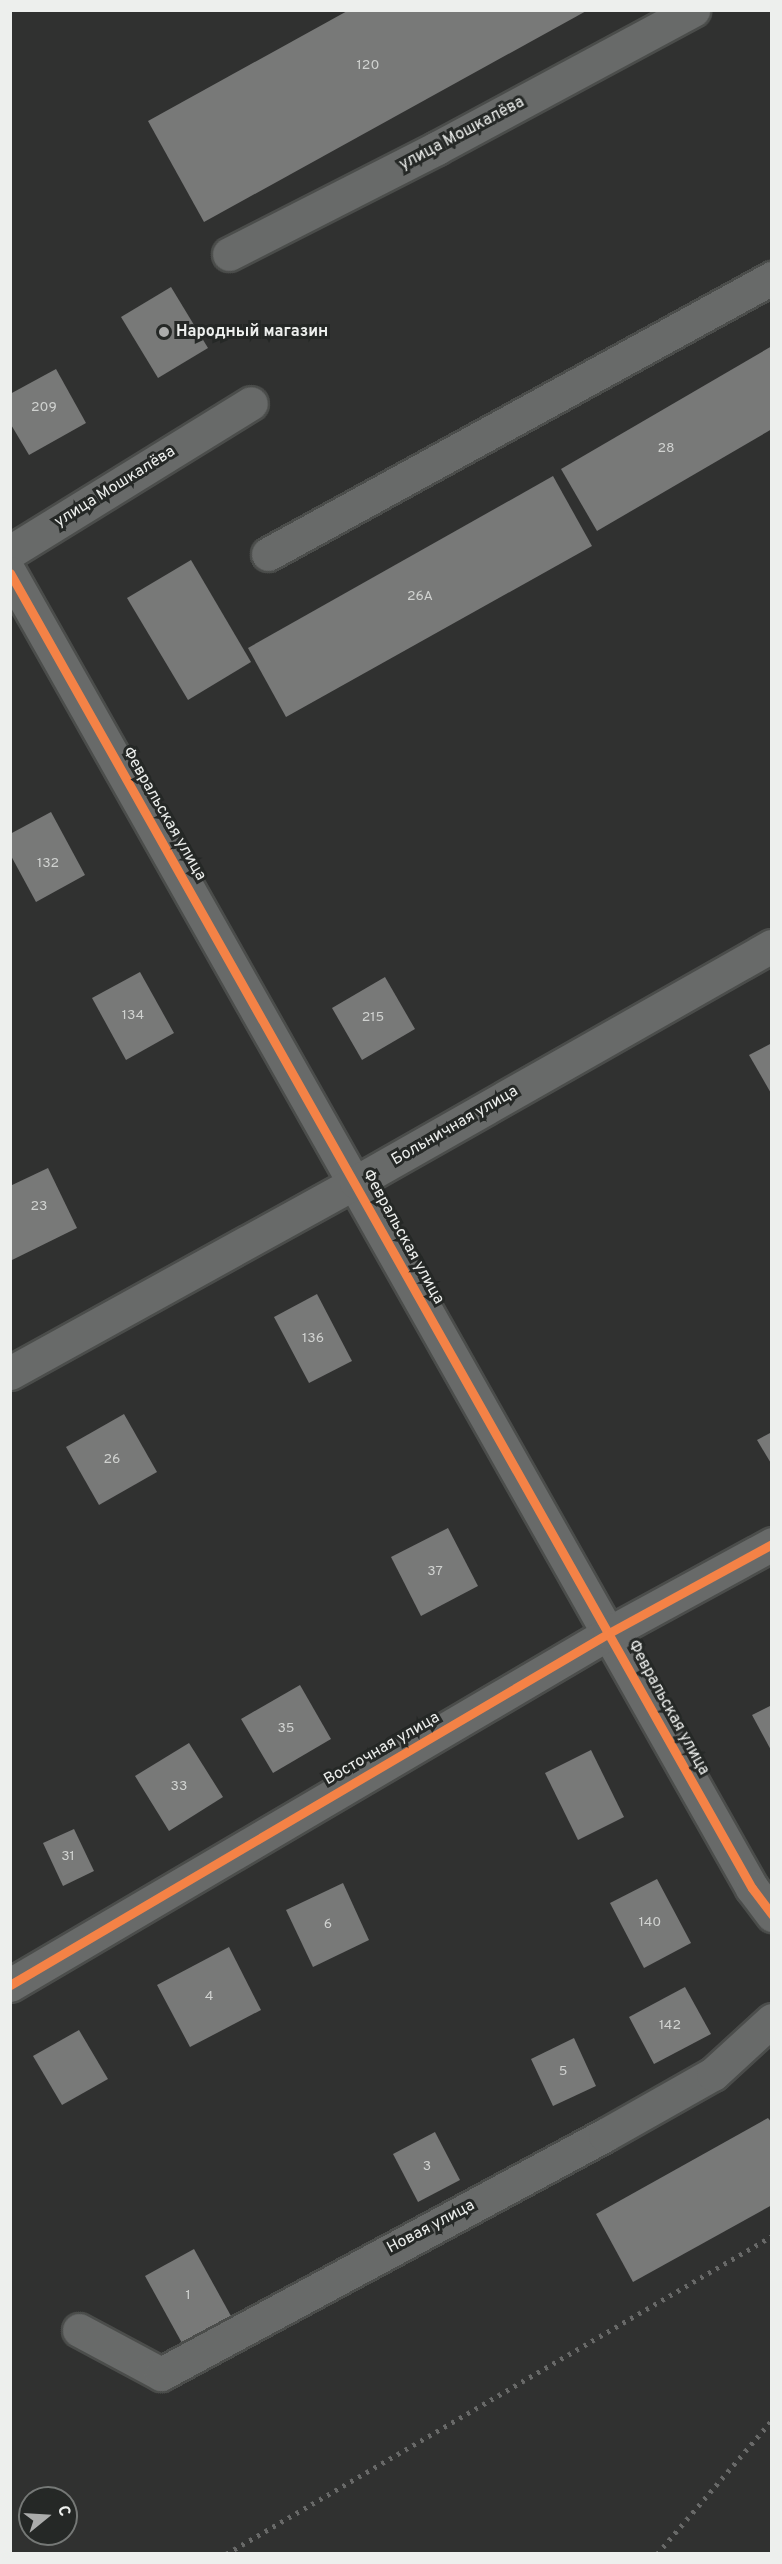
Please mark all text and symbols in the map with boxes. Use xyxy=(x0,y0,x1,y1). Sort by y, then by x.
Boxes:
house number: 120 xyxy=(357,58,379,74)
street label: улица Мошкалёва xyxy=(396,93,528,175)
place label: Народный магазин xyxy=(176,322,328,342)
marker: Народный магазин xyxy=(157,325,171,339)
house number: 209 xyxy=(31,400,57,416)
house number: 28 xyxy=(657,441,675,457)
street label: улица Мошкалёва xyxy=(51,442,179,532)
house number: 26А xyxy=(407,589,433,605)
street label: Февральская улица xyxy=(118,744,210,884)
house number: 132 xyxy=(37,856,59,872)
house number: 134 xyxy=(122,1008,144,1024)
house number: 215 xyxy=(362,1010,384,1026)
street label: Больничная улица xyxy=(388,1082,522,1170)
street label: Февральская улица xyxy=(358,1166,448,1308)
house number: 23 xyxy=(31,1199,47,1215)
house number: 136 xyxy=(302,1331,324,1347)
house number: 26 xyxy=(104,1452,120,1468)
house number: 37 xyxy=(427,1564,443,1580)
street label: Февральская улица xyxy=(623,1637,713,1779)
street label: Восточная улица xyxy=(321,1708,443,1790)
house number: 35 xyxy=(277,1721,295,1737)
house number: 33 xyxy=(171,1779,187,1795)
house number: 31 xyxy=(61,1849,75,1865)
house number: 140 xyxy=(639,1915,661,1931)
house number: 6 xyxy=(324,1917,332,1933)
house number: 4 xyxy=(205,1989,213,2005)
house number: 142 xyxy=(659,2018,681,2034)
house number: 5 xyxy=(559,2064,567,2080)
house number: 3 xyxy=(423,2159,431,2175)
street label: Новая улица xyxy=(384,2196,478,2258)
house number: 1 xyxy=(185,2288,191,2304)
north arrow xyxy=(18,2486,78,2546)
text: С xyxy=(52,2503,74,2519)

